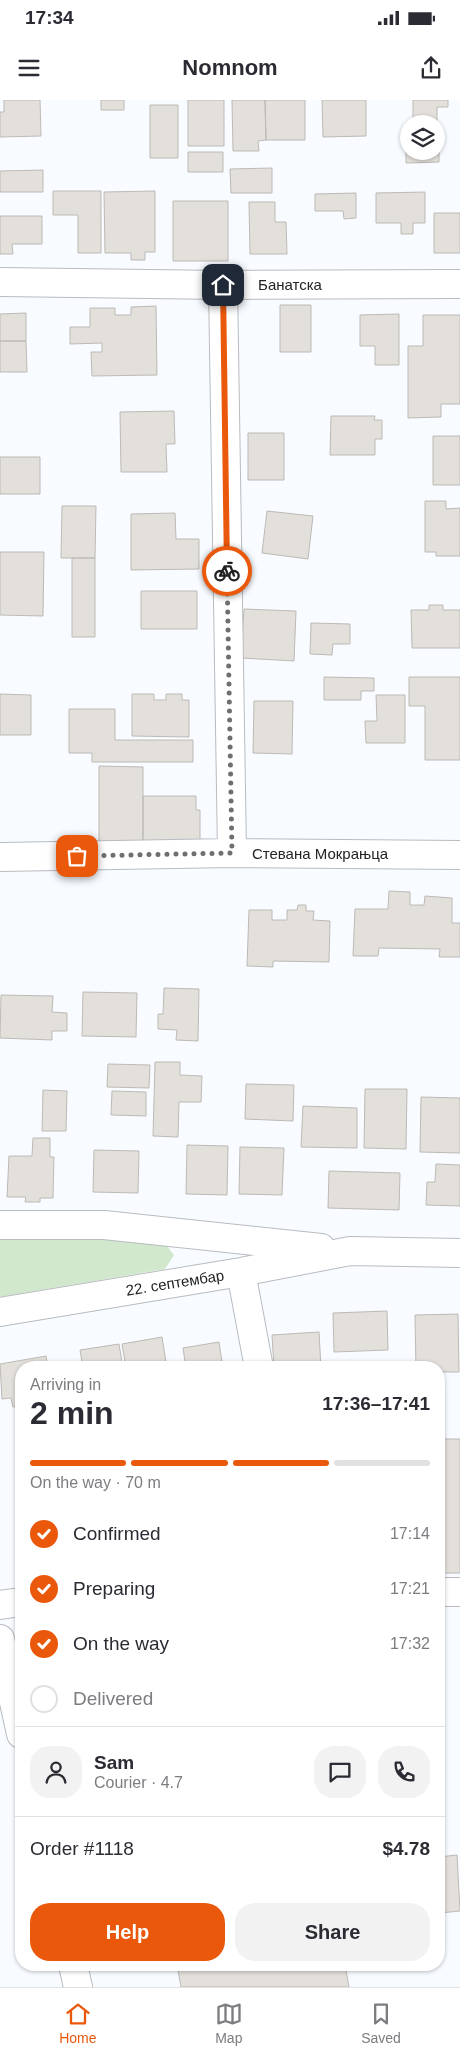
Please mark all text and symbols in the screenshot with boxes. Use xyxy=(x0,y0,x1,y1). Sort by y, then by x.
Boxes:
text: 17:34 xyxy=(25,7,74,28)
icon: menu xyxy=(15,54,43,82)
icon: share xyxy=(417,54,445,82)
text: Nomnom xyxy=(182,55,278,80)
map controls xyxy=(400,115,445,160)
button: layers xyxy=(400,115,445,160)
pin xyxy=(202,264,244,306)
icon: home xyxy=(209,271,237,299)
street label: Банатска xyxy=(258,276,323,293)
courier xyxy=(202,546,252,596)
icon: bike xyxy=(213,557,241,585)
pin xyxy=(56,835,98,877)
icon: bag xyxy=(63,842,91,870)
street label: Стевана Мокрањца xyxy=(252,845,389,862)
street label: 22. септембар xyxy=(125,1266,225,1299)
text: Arriving in xyxy=(30,1376,101,1393)
text: 17:36–17:41 xyxy=(322,1393,430,1414)
text: 2 min xyxy=(30,1395,114,1431)
text: On the way · 70 m xyxy=(30,1474,161,1491)
icon: check xyxy=(30,1520,58,1548)
text: Confirmed xyxy=(73,1523,161,1544)
text: 17:14 xyxy=(390,1525,430,1542)
icon: check xyxy=(30,1575,58,1603)
text: Preparing xyxy=(73,1578,155,1599)
text: 17:21 xyxy=(390,1580,430,1597)
icon: check xyxy=(30,1630,58,1658)
text: On the way xyxy=(73,1633,169,1654)
text: 17:32 xyxy=(390,1635,430,1652)
text: Delivered xyxy=(73,1688,153,1709)
button: person xyxy=(30,1746,82,1798)
button: chat xyxy=(314,1746,366,1798)
button: phone xyxy=(378,1746,430,1798)
text: Sam xyxy=(94,1752,134,1773)
text: Courier · 4.7 xyxy=(94,1774,183,1791)
text: Order #1118 xyxy=(30,1838,134,1859)
text: $4.78 xyxy=(382,1838,430,1859)
button: Help xyxy=(30,1903,225,1961)
button: Share xyxy=(235,1903,430,1961)
tab: Home xyxy=(59,2000,97,2046)
tab: Map xyxy=(215,2000,243,2046)
tab: Saved xyxy=(361,2000,401,2046)

